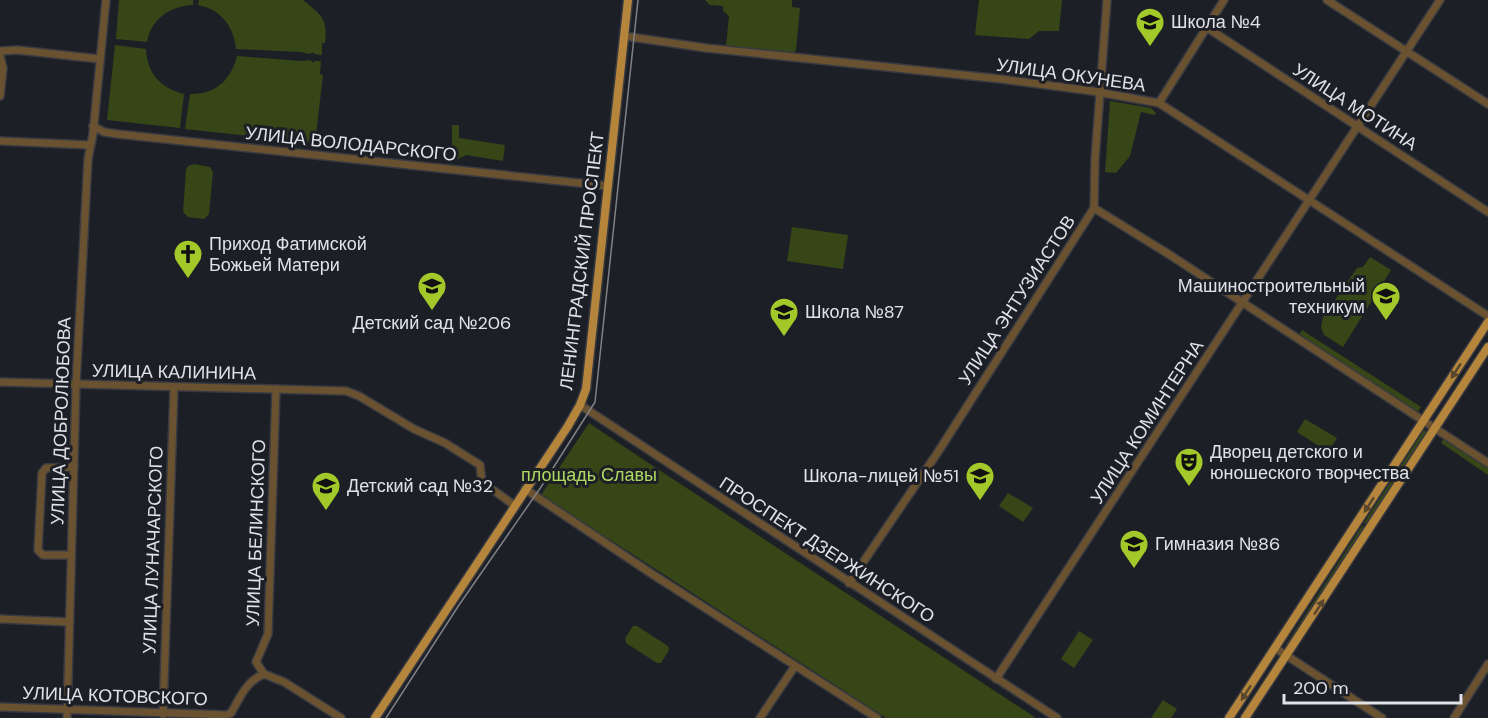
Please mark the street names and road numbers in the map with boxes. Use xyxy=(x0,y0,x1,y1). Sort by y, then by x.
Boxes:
street label: УЛИЦА ОКУНЕВА xyxy=(995,53,1147,97)
street label: УЛИЦА МОТИНА xyxy=(1288,58,1422,156)
street label: УЛИЦА ВОЛОДАРСКОГО xyxy=(244,121,458,167)
street label: ЛЕНИНГРАДСКИЙ ПРОСПЕКТ xyxy=(554,130,610,392)
street label: УЛИЦА ЭНТУЗИАСТОВ xyxy=(953,211,1081,389)
street label: УЛИЦА ДОБРОЛЮБОВА xyxy=(45,317,77,525)
street label: УЛИЦА КОМИНТЕРНА xyxy=(1085,335,1209,509)
street label: УЛИЦА КАЛИНИНА xyxy=(92,359,256,385)
street label: УЛИЦА БЕЛИНСКОГО xyxy=(241,439,271,627)
street label: УЛИЦА ЛУНАЧАРСКОГО xyxy=(137,445,169,655)
street label: ПРОСПЕКТ ДЗЕРЖИНСКОГО xyxy=(715,471,939,629)
street label: УЛИЦА КОТОВСКОГО xyxy=(22,681,208,711)

